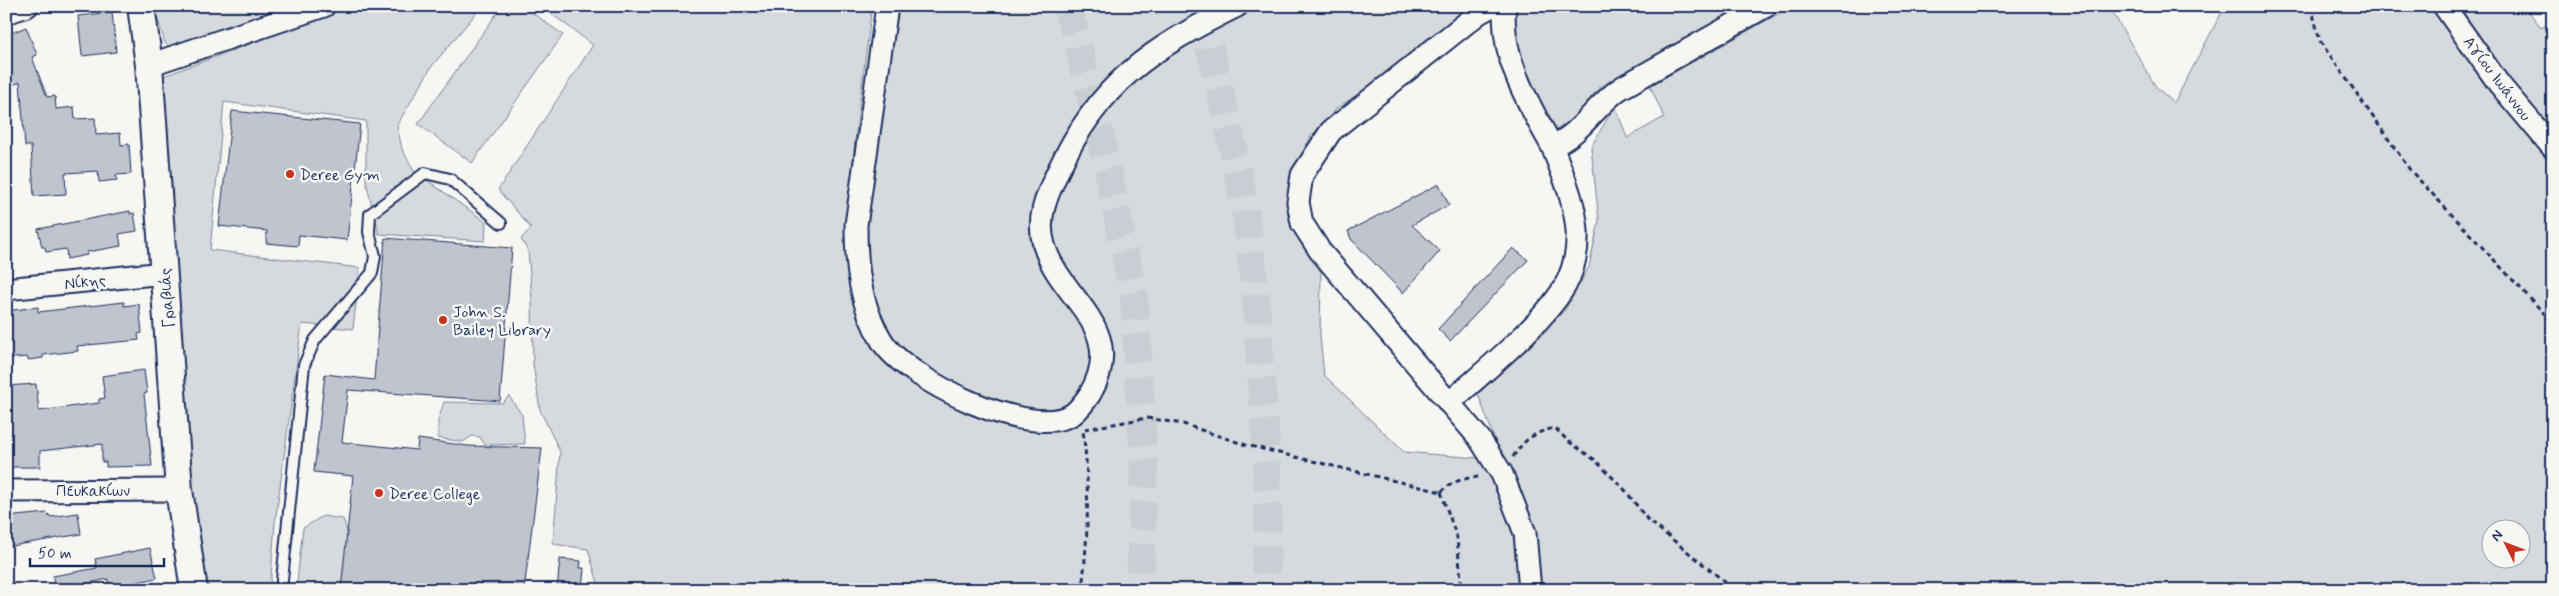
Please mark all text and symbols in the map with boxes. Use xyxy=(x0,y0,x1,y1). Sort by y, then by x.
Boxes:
street label: Αγίου Ιωάννου xyxy=(2458,32,2536,126)
place label: Deree Gym xyxy=(300,165,380,186)
marker: Deree Gym xyxy=(284,168,296,180)
street label: Γραβιάς xyxy=(155,267,180,328)
street label: Νίκης xyxy=(63,270,107,295)
place label: John S. Bailey Library xyxy=(453,302,551,341)
marker: John S. Bailey Library xyxy=(437,314,449,326)
street label: Πευκακίων xyxy=(56,481,130,502)
place label: Deree College xyxy=(389,484,481,505)
marker: Deree College xyxy=(373,487,385,499)
north arrow xyxy=(2482,518,2532,568)
text: N xyxy=(2487,526,2507,545)
scale bar xyxy=(30,536,164,568)
text: 50 m xyxy=(38,544,72,564)

